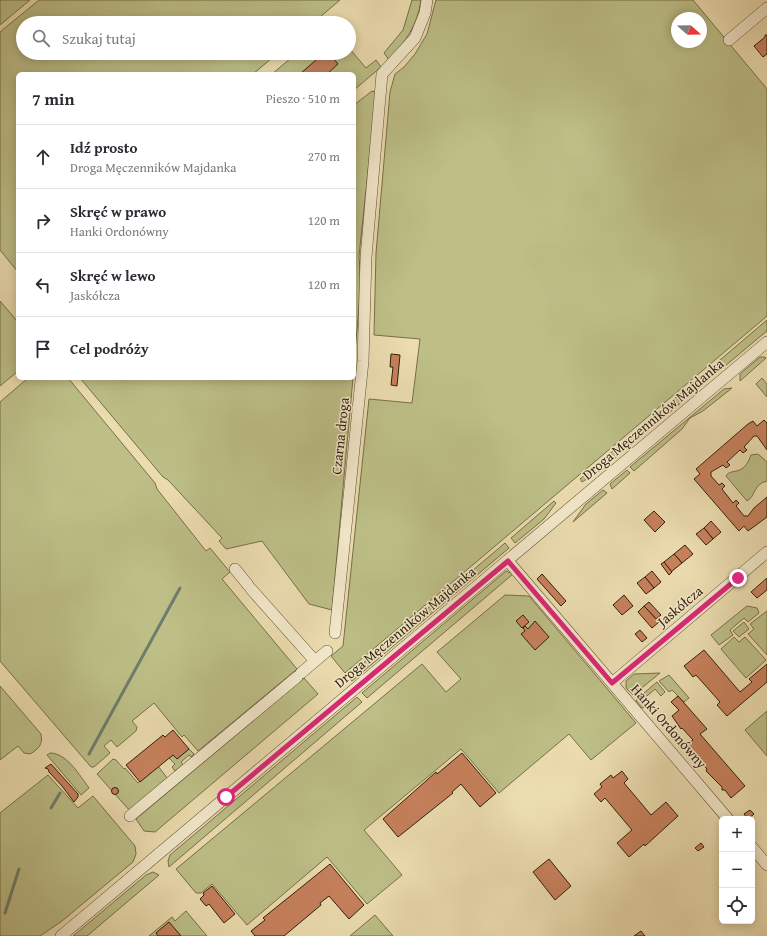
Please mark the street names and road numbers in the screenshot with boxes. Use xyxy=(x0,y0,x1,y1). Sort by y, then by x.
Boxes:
street label: Droga Męczenników Majdanka xyxy=(578,353,728,484)
street label: Czarna droga xyxy=(326,396,354,476)
street label: Droga Męczenników Majdanka xyxy=(330,561,480,692)
street label: Jaskółcza xyxy=(651,581,707,632)
street label: Hanki Ordonówny xyxy=(627,679,711,773)

